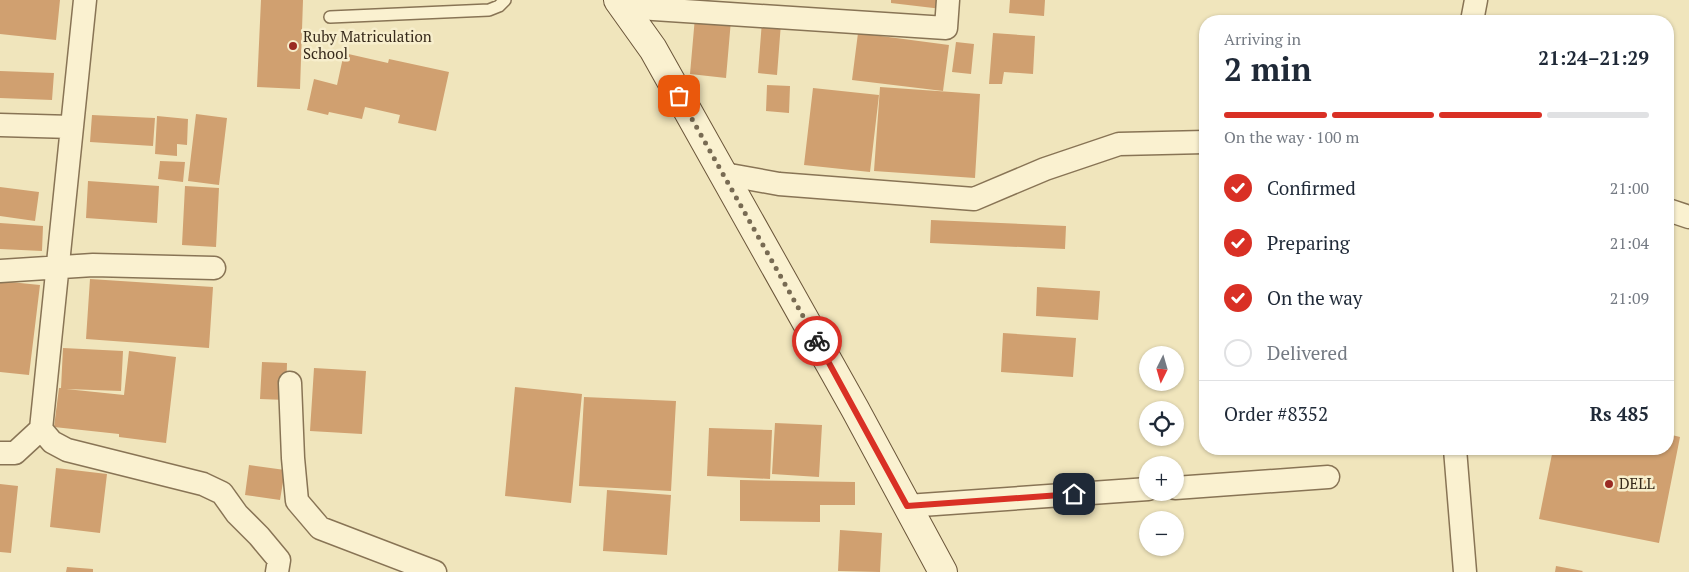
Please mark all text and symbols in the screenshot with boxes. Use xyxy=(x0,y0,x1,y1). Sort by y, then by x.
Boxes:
place label: Ruby Matriculation School xyxy=(303,26,432,63)
text: Arriving in xyxy=(1224,28,1301,50)
marker: Ruby Matriculation School xyxy=(287,40,299,52)
text: 21:24–21:29 xyxy=(1538,45,1649,70)
text: 2 min xyxy=(1224,48,1312,90)
pin xyxy=(658,75,700,117)
icon: bag xyxy=(665,82,693,110)
text: On the way · 100 m xyxy=(1224,126,1359,148)
icon: check xyxy=(1224,174,1252,202)
text: Confirmed xyxy=(1267,175,1356,200)
text: 21:00 xyxy=(1610,177,1649,199)
icon: check xyxy=(1224,229,1252,257)
text: Preparing xyxy=(1267,230,1350,255)
text: 21:04 xyxy=(1610,232,1649,254)
icon: check xyxy=(1224,284,1252,312)
text: On the way xyxy=(1267,285,1362,310)
text: 21:09 xyxy=(1610,287,1649,309)
courier xyxy=(792,316,842,366)
icon: bike xyxy=(803,327,831,355)
text: Delivered xyxy=(1267,340,1348,365)
north arrow xyxy=(1139,346,1184,391)
map controls xyxy=(1139,346,1184,556)
button: locate xyxy=(1139,401,1184,446)
text: Order #8352 xyxy=(1224,401,1328,426)
text: Rs 485 xyxy=(1590,401,1649,426)
button: + xyxy=(1139,456,1184,501)
pin xyxy=(1053,473,1095,515)
place label: DELL xyxy=(1619,473,1655,493)
marker: DELL xyxy=(1603,478,1615,490)
icon: home xyxy=(1060,480,1088,508)
button: − xyxy=(1139,511,1184,556)

